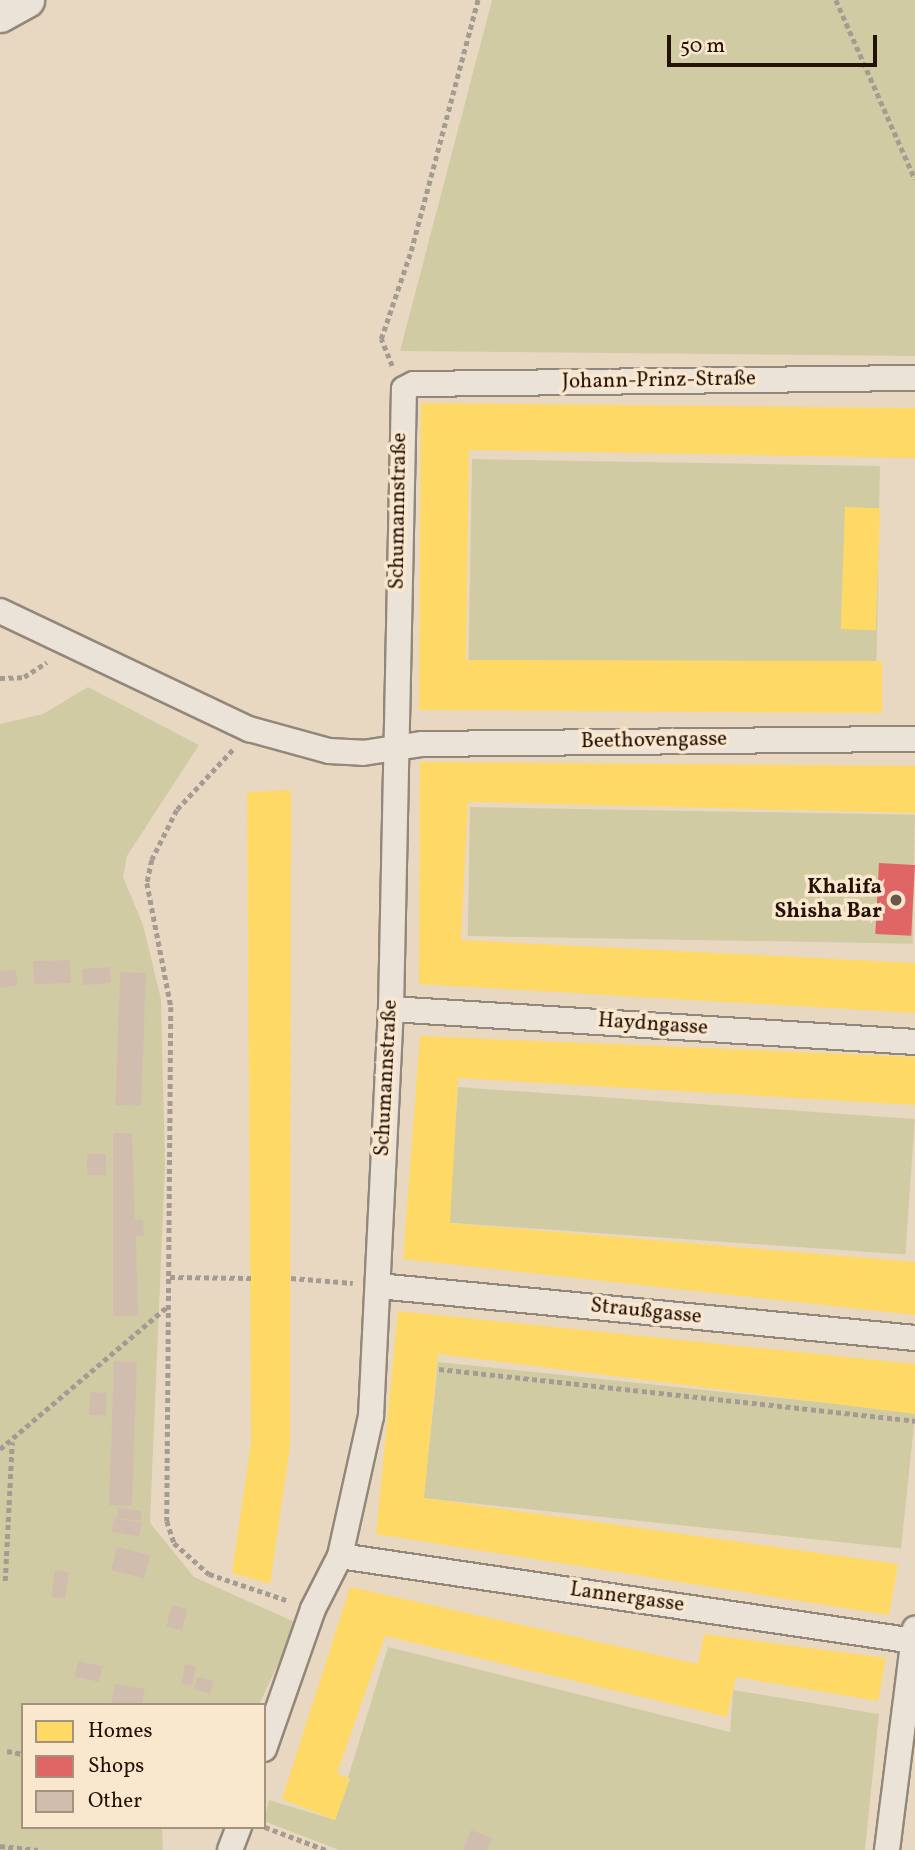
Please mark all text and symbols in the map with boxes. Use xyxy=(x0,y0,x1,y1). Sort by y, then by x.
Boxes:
scale bar xyxy=(670,21,880,65)
text: 50 m xyxy=(680,32,725,61)
street label: Johann-Prinz-Straße xyxy=(562,367,756,395)
street label: Schumannstraße xyxy=(385,432,413,590)
street label: Beethovengasse xyxy=(581,727,727,755)
place label: Khalifa Shisha Bar xyxy=(775,875,882,925)
marker: Khalifa Shisha Bar xyxy=(888,892,904,908)
street label: Schumannstraße xyxy=(370,999,404,1157)
street label: Haydngasse xyxy=(597,1009,709,1041)
street label: Straußgasse xyxy=(589,1294,703,1330)
street label: Lannergasse xyxy=(568,1578,686,1618)
legend xyxy=(21,1703,266,1829)
text: Homes xyxy=(88,1717,153,1746)
text: Shops xyxy=(88,1752,144,1781)
text: Other xyxy=(88,1787,142,1816)

